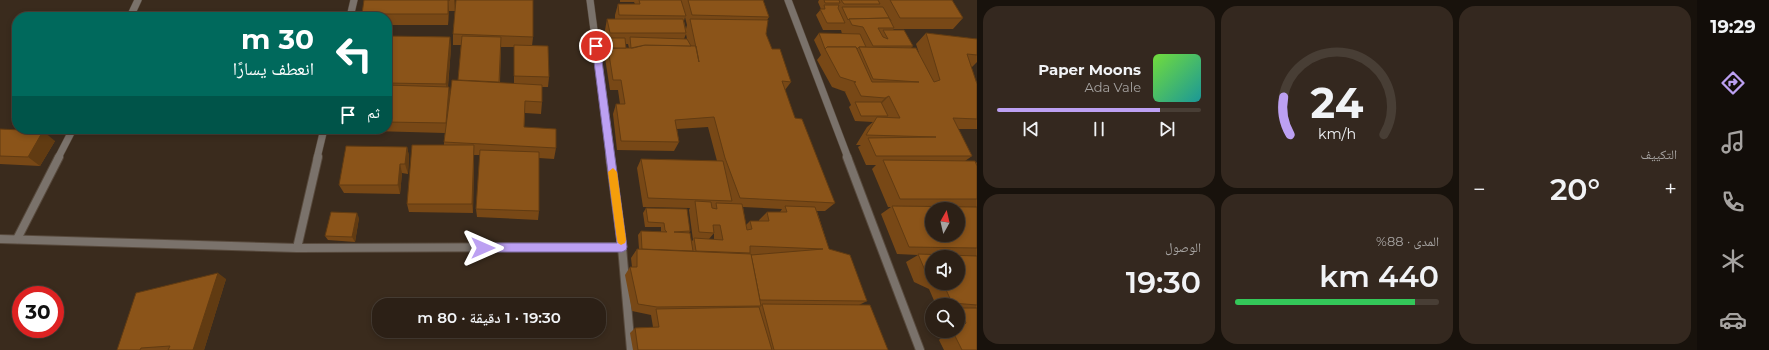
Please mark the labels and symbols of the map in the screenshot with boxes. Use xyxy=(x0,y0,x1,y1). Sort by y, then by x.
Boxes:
pin xyxy=(579,29,613,63)
north arrow xyxy=(925,202,965,242)
position arrow xyxy=(462,227,504,269)
speed limit sign: 30 xyxy=(12,286,64,338)

